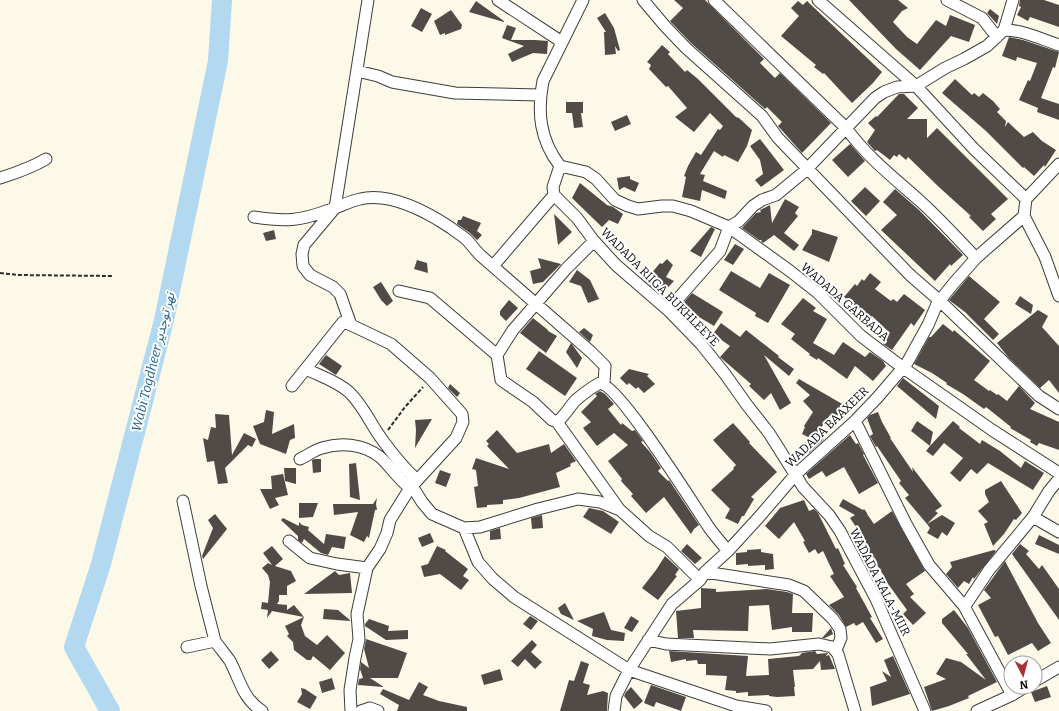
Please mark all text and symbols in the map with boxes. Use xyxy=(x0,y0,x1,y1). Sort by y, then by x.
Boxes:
street label: WADADA RIIGA BUKHLEEYE xyxy=(598,225,722,349)
street label: WADADA GARBADA xyxy=(798,260,892,344)
water label: Wabi Togdheer نهر توجدير xyxy=(128,290,179,433)
street label: WADADA BAAXEER xyxy=(783,384,871,470)
street label: WADADA KALA-MIIR xyxy=(847,526,913,638)
north arrow xyxy=(1003,655,1043,695)
text: N xyxy=(1019,678,1029,691)

